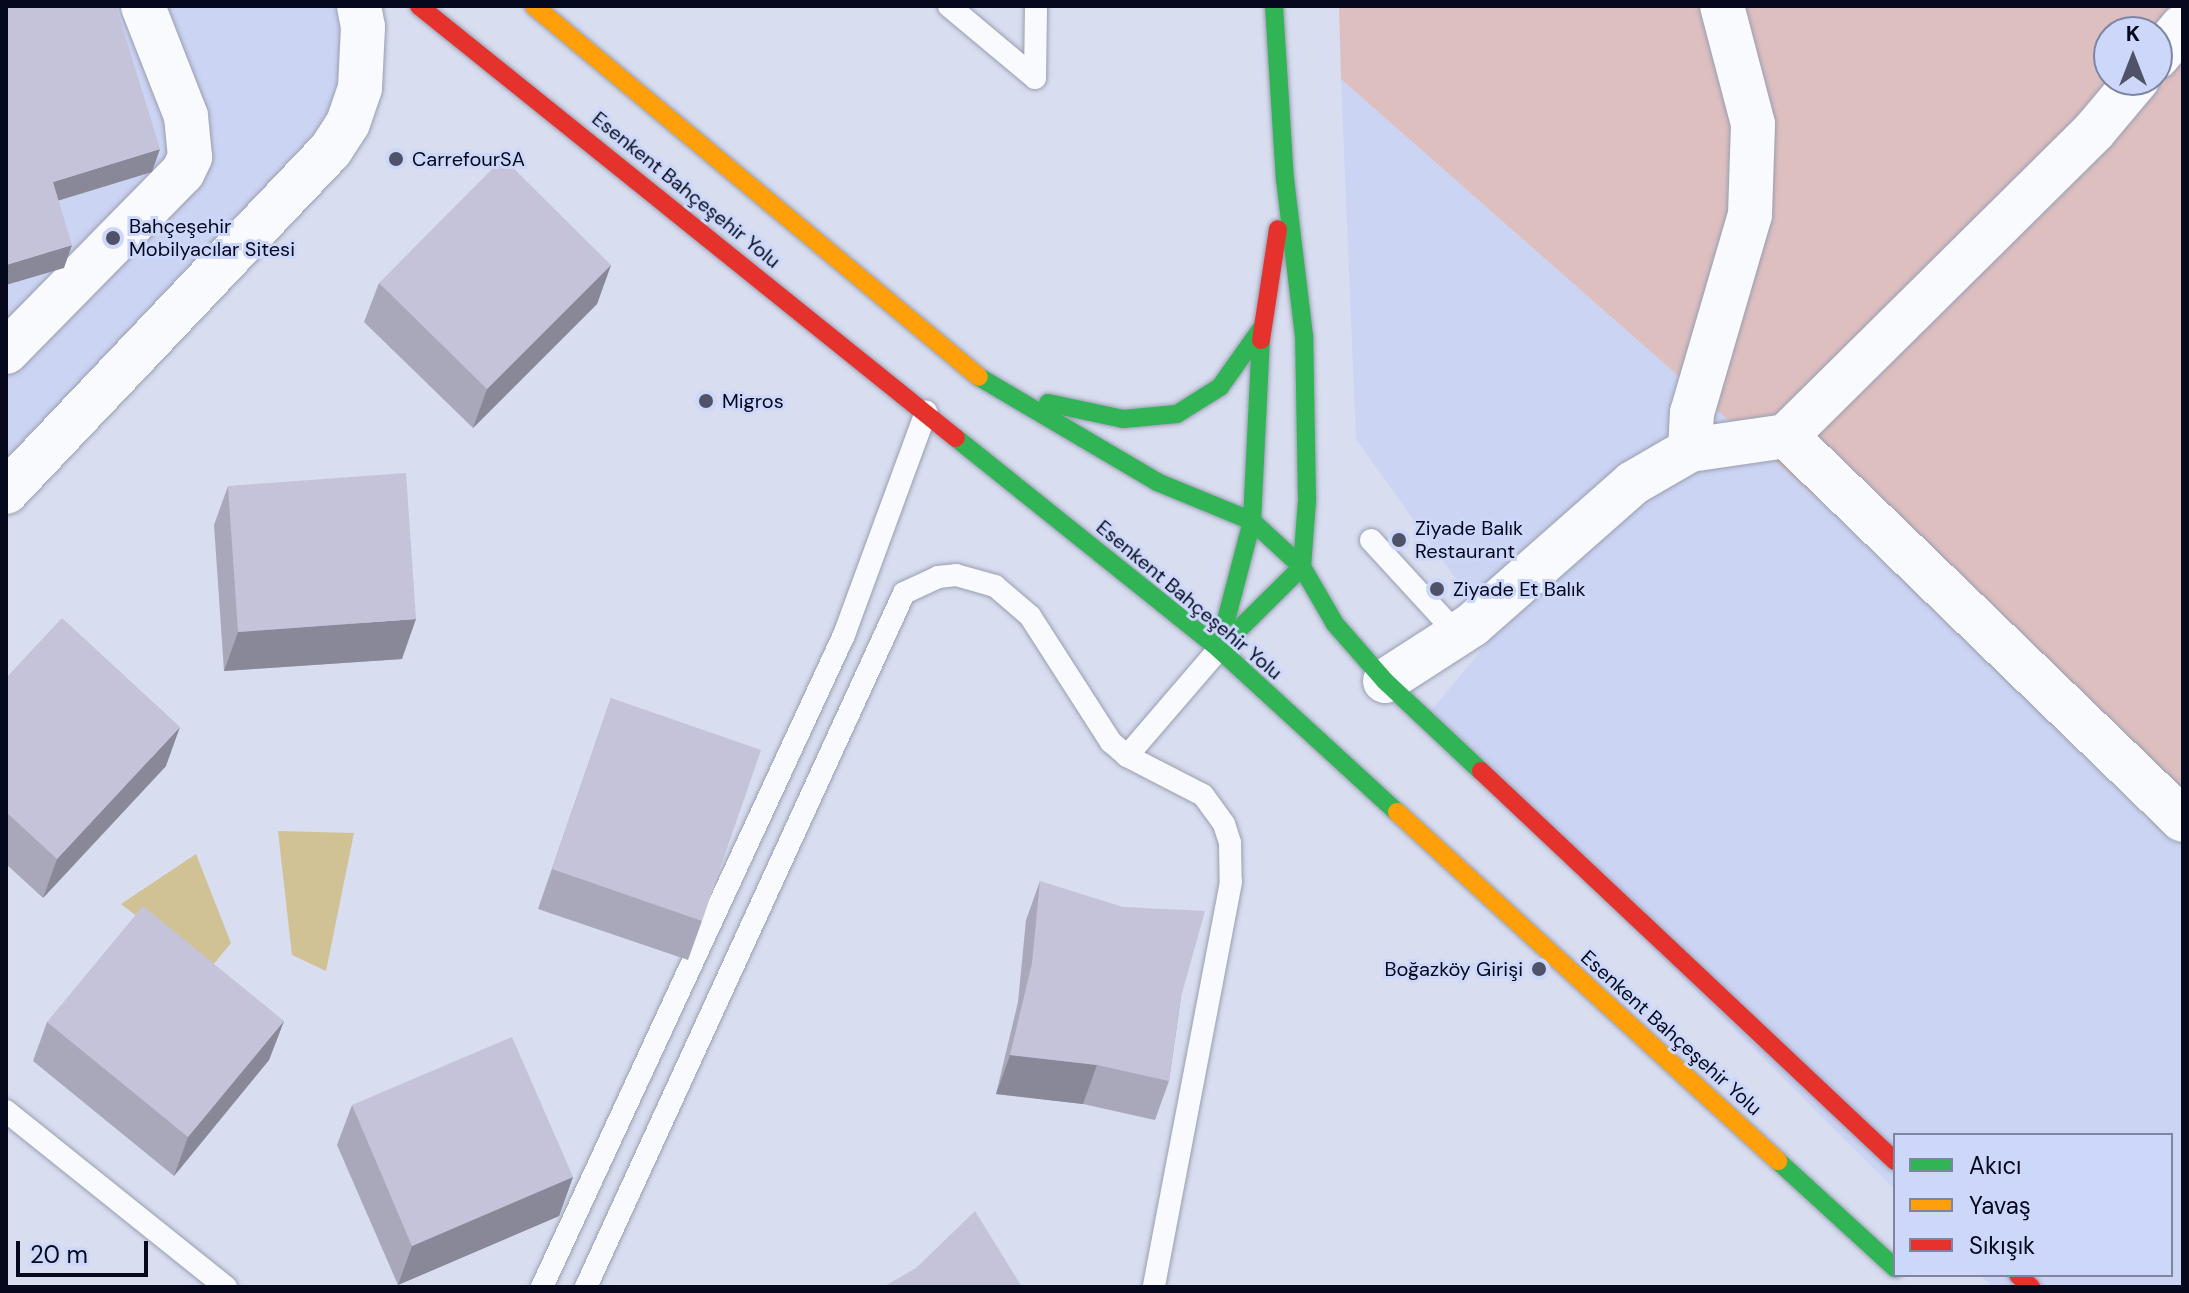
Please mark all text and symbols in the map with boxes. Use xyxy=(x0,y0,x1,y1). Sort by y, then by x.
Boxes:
north arrow xyxy=(2093,16,2173,96)
text: K xyxy=(2126,19,2140,48)
street label: Esenkent Bahçeşehir Yolu xyxy=(587,107,785,273)
place label: CarrefourSA xyxy=(412,147,525,171)
marker: CarrefourSA xyxy=(387,150,405,168)
place label: Bahçeşehir Mobilyacılar Sitesi xyxy=(129,214,295,261)
marker: Bahçeşehir Mobilyacılar Sitesi xyxy=(104,229,122,247)
place label: Migros xyxy=(722,389,784,413)
marker: Migros xyxy=(697,392,715,410)
street label: Esenkent Bahçeşehir Yolu xyxy=(1091,515,1287,685)
place label: Ziyade Balık Restaurant xyxy=(1415,516,1523,563)
marker: Ziyade Balık Restaurant xyxy=(1390,531,1408,549)
place label: Ziyade Et Balık xyxy=(1453,577,1586,601)
marker: Ziyade Et Balık xyxy=(1428,580,1446,598)
street label: Esenkent Bahçeşehir Yolu xyxy=(1576,946,1766,1120)
place label: Boğazköy Girişi xyxy=(1384,957,1523,981)
marker: Boğazköy Girişi xyxy=(1530,960,1548,978)
legend xyxy=(1893,1133,2173,1277)
text: Akıcı xyxy=(1969,1150,2021,1181)
text: Yavaş xyxy=(1969,1190,2031,1221)
scale bar xyxy=(20,1225,152,1275)
text: Sıkışık xyxy=(1969,1230,2035,1261)
text: 20 m xyxy=(30,1239,88,1270)

